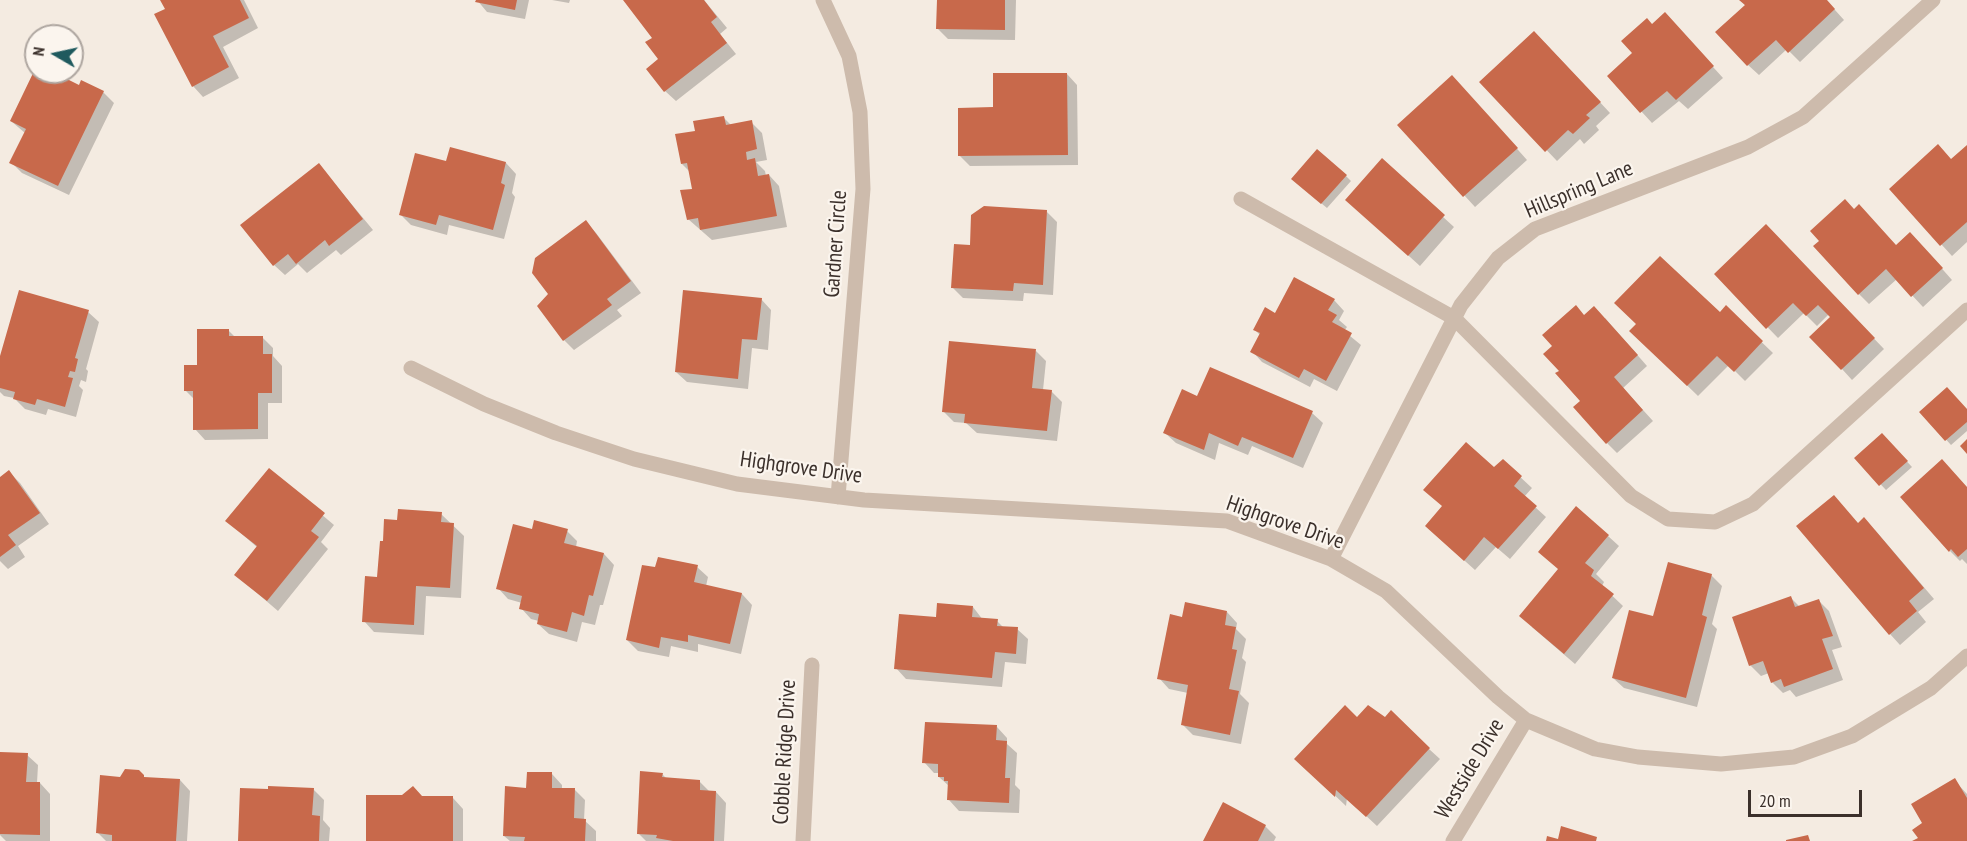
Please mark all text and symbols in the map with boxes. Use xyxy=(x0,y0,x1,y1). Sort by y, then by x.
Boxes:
north arrow xyxy=(24,24,84,84)
text: N xyxy=(28,46,49,57)
street label: Hillspring Lane xyxy=(1521,155,1637,225)
street label: Gardner Circle xyxy=(819,189,853,299)
street label: Highgrove Drive xyxy=(738,446,864,490)
street label: Highgrove Drive xyxy=(1223,491,1347,555)
street label: Cobble Ridge Drive xyxy=(768,679,802,825)
street label: Westside Drive xyxy=(1430,714,1510,824)
scale bar xyxy=(1751,778,1865,816)
text: 20 m xyxy=(1759,789,1791,812)

